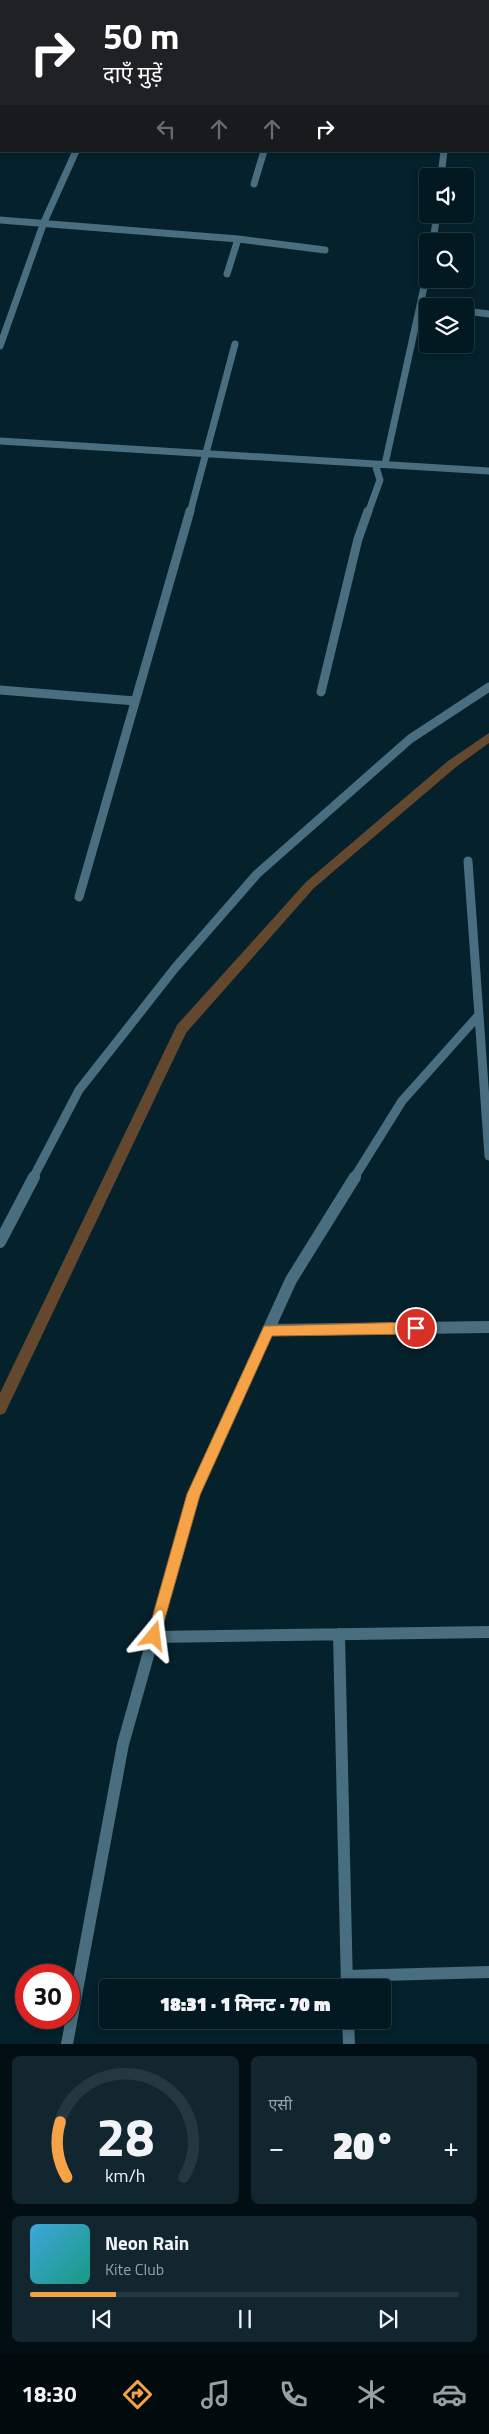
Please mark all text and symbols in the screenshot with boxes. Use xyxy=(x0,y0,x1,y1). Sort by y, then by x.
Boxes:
text: 50 m xyxy=(103,9,179,63)
icon: right xyxy=(20,20,85,85)
text: दाएँ मुड़ें xyxy=(103,57,162,91)
icon: left xyxy=(152,115,180,143)
icon: ahead xyxy=(205,115,233,143)
icon: ahead xyxy=(258,115,286,143)
icon: right xyxy=(311,115,339,143)
map controls xyxy=(419,168,474,353)
button: sound xyxy=(419,168,474,223)
button: search xyxy=(419,233,474,288)
button: layers xyxy=(419,298,474,353)
pin xyxy=(395,1307,437,1349)
icon: arrive xyxy=(402,1314,430,1342)
position arrow xyxy=(127,1609,179,1661)
speed limit sign: 30 xyxy=(15,1964,80,2029)
text: 18:31 · 1 मिनट · 70 m xyxy=(160,1989,330,2018)
text: एसी xyxy=(269,2092,292,2116)
text: 28 xyxy=(96,2097,154,2176)
text: 20° xyxy=(332,2116,395,2174)
text: − xyxy=(269,2125,284,2168)
text: + xyxy=(443,2125,459,2168)
text: km/h xyxy=(105,2162,145,2189)
text: Neon Rain xyxy=(105,2228,189,2257)
text: Kite Club xyxy=(105,2257,164,2281)
icon: previous xyxy=(88,2305,116,2333)
icon: pause xyxy=(231,2305,259,2333)
icon: next xyxy=(374,2305,402,2333)
text: 18:30 xyxy=(22,2377,77,2411)
icon: directions xyxy=(120,2377,155,2412)
icon: music xyxy=(198,2377,233,2412)
icon: phone xyxy=(276,2377,311,2412)
icon: climate xyxy=(354,2377,389,2412)
icon: car xyxy=(432,2377,467,2412)

